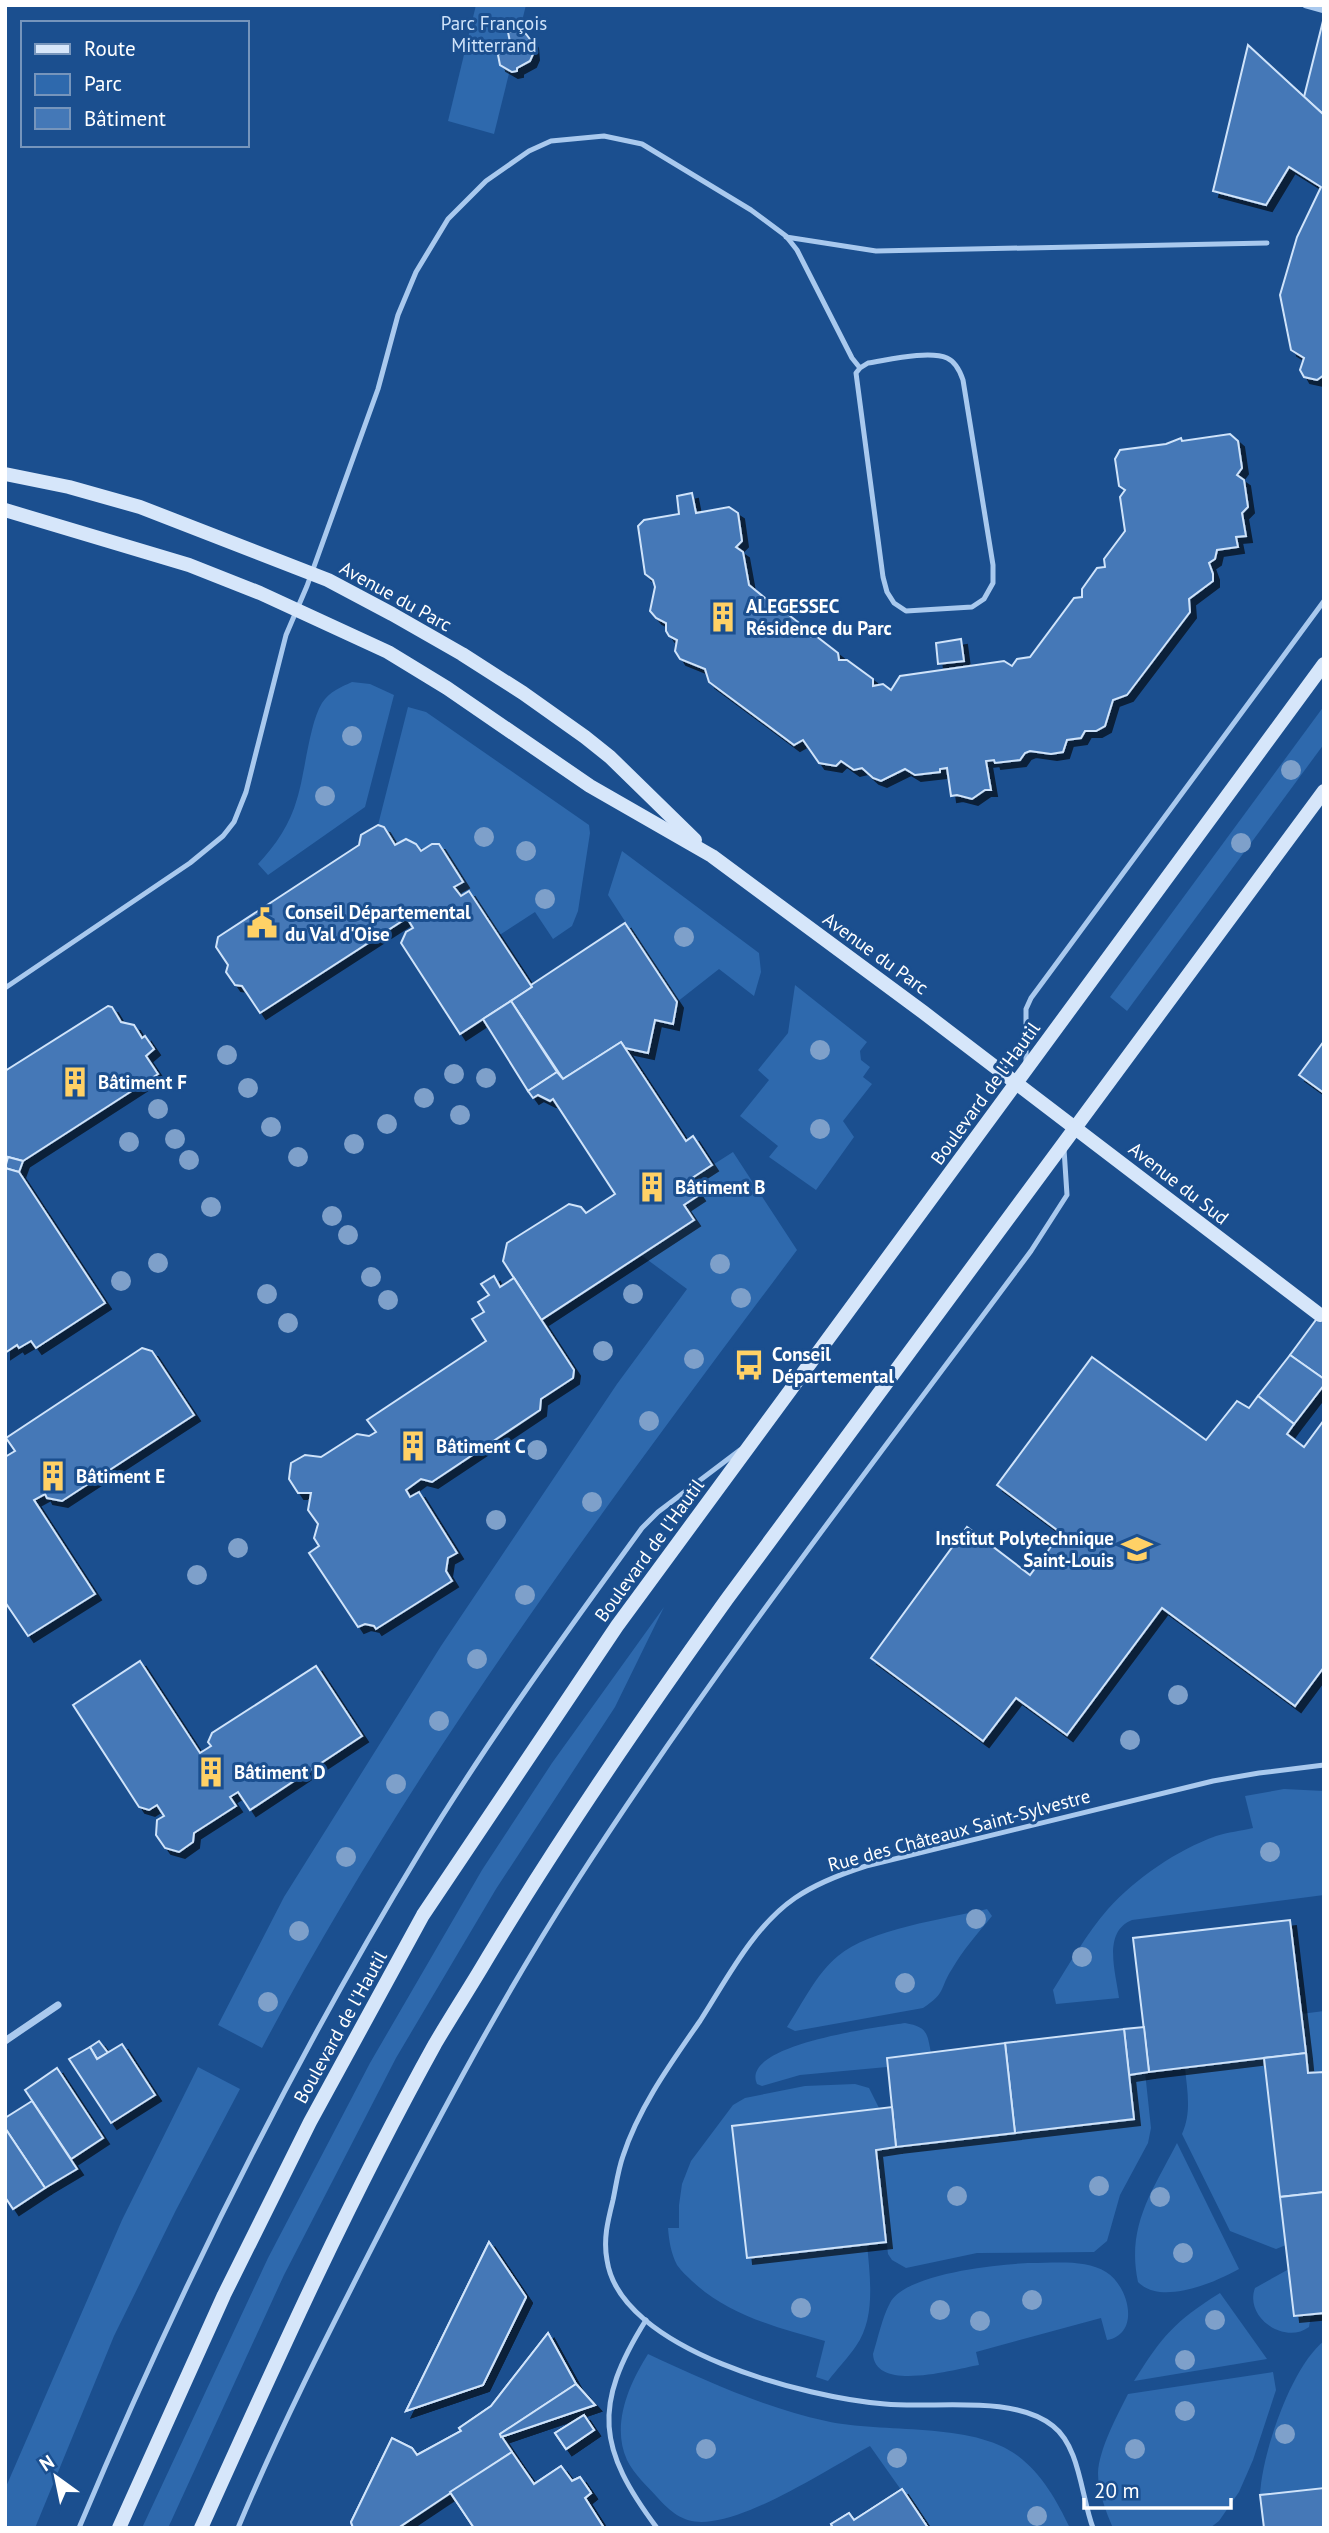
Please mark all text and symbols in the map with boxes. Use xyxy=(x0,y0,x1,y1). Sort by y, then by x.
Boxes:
park label: Parc François Mitterrand xyxy=(441,11,547,57)
legend xyxy=(21,21,248,147)
text: Route xyxy=(84,35,136,62)
text: Parc xyxy=(84,70,122,97)
text: Bâtiment xyxy=(84,105,166,132)
street label: Avenue du Parc xyxy=(336,555,456,637)
place label: ALEGESSEC Résidence du Parc xyxy=(746,594,892,640)
building icon: ALEGESSEC Résidence du Parc xyxy=(706,600,740,634)
place label: Conseil Départemental du Val d'Oise xyxy=(285,900,471,946)
public building icon: Conseil Départemental du Val d'Oise xyxy=(245,906,279,940)
street label: Avenue du Parc xyxy=(819,907,933,999)
street label: Boulevard de l'Hautil xyxy=(925,1016,1045,1169)
building icon: Bâtiment F xyxy=(58,1065,92,1099)
place label: Bâtiment F xyxy=(98,1070,187,1094)
street label: Avenue du Sud xyxy=(1124,1136,1234,1230)
building icon: Bâtiment B xyxy=(635,1170,669,1204)
place label: Bâtiment B xyxy=(675,1175,765,1199)
place label: Conseil Départemental xyxy=(772,1342,894,1388)
bus stop icon: Conseil Départemental xyxy=(732,1348,766,1382)
building icon: Bâtiment C xyxy=(396,1429,430,1463)
place label: Bâtiment C xyxy=(436,1434,526,1458)
building icon: Bâtiment E xyxy=(36,1459,70,1493)
place label: Bâtiment E xyxy=(76,1464,165,1488)
street label: Boulevard de l'Hautil xyxy=(589,1473,709,1626)
place label: Institut Polytechnique Saint-Louis xyxy=(935,1526,1114,1572)
school or university icon: Institut Polytechnique Saint-Louis xyxy=(1120,1532,1154,1566)
building icon: Bâtiment D xyxy=(194,1755,228,1789)
place label: Bâtiment D xyxy=(234,1760,325,1784)
street label: Rue des Châteaux Saint-Sylvestre xyxy=(825,1783,1093,1877)
street label: Boulevard de l'Hautil xyxy=(288,1946,392,2108)
north arrow xyxy=(21,2442,91,2512)
text: N xyxy=(35,2449,59,2476)
scale bar xyxy=(1084,2466,1231,2510)
text: 20 m xyxy=(1094,2477,1140,2504)

